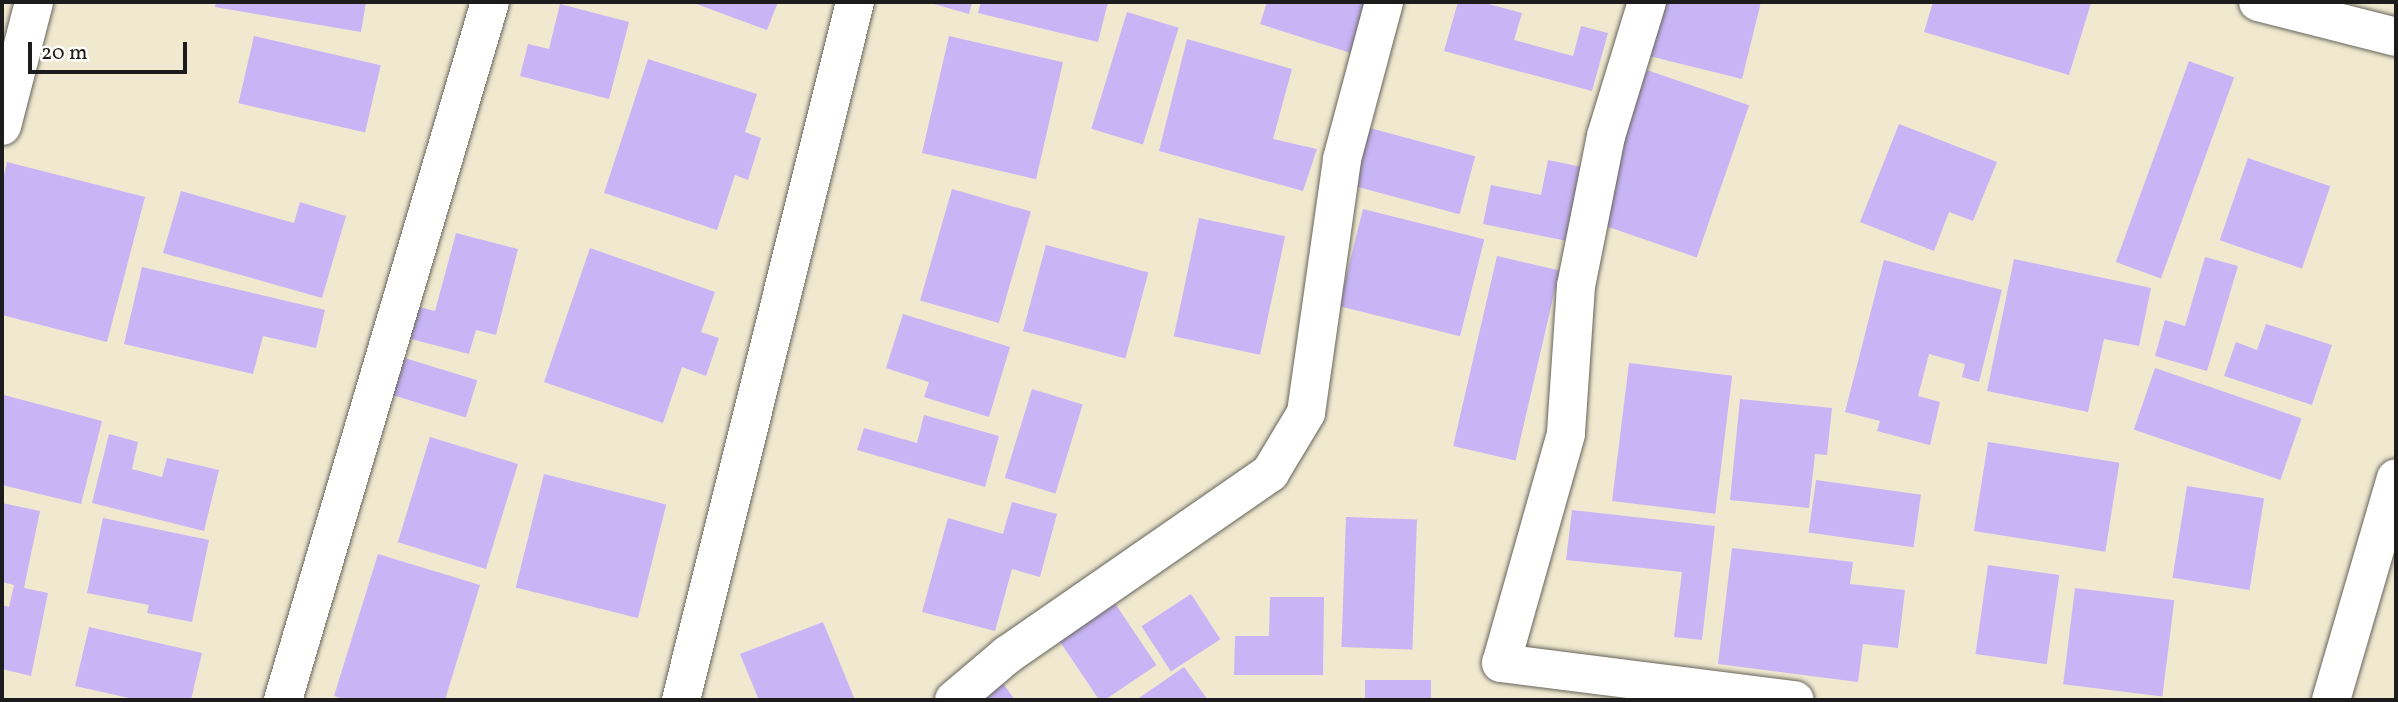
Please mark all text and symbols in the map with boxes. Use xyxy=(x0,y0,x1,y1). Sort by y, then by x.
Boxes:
scale bar xyxy=(32,28,191,72)
text: 20 m xyxy=(41,39,87,68)

